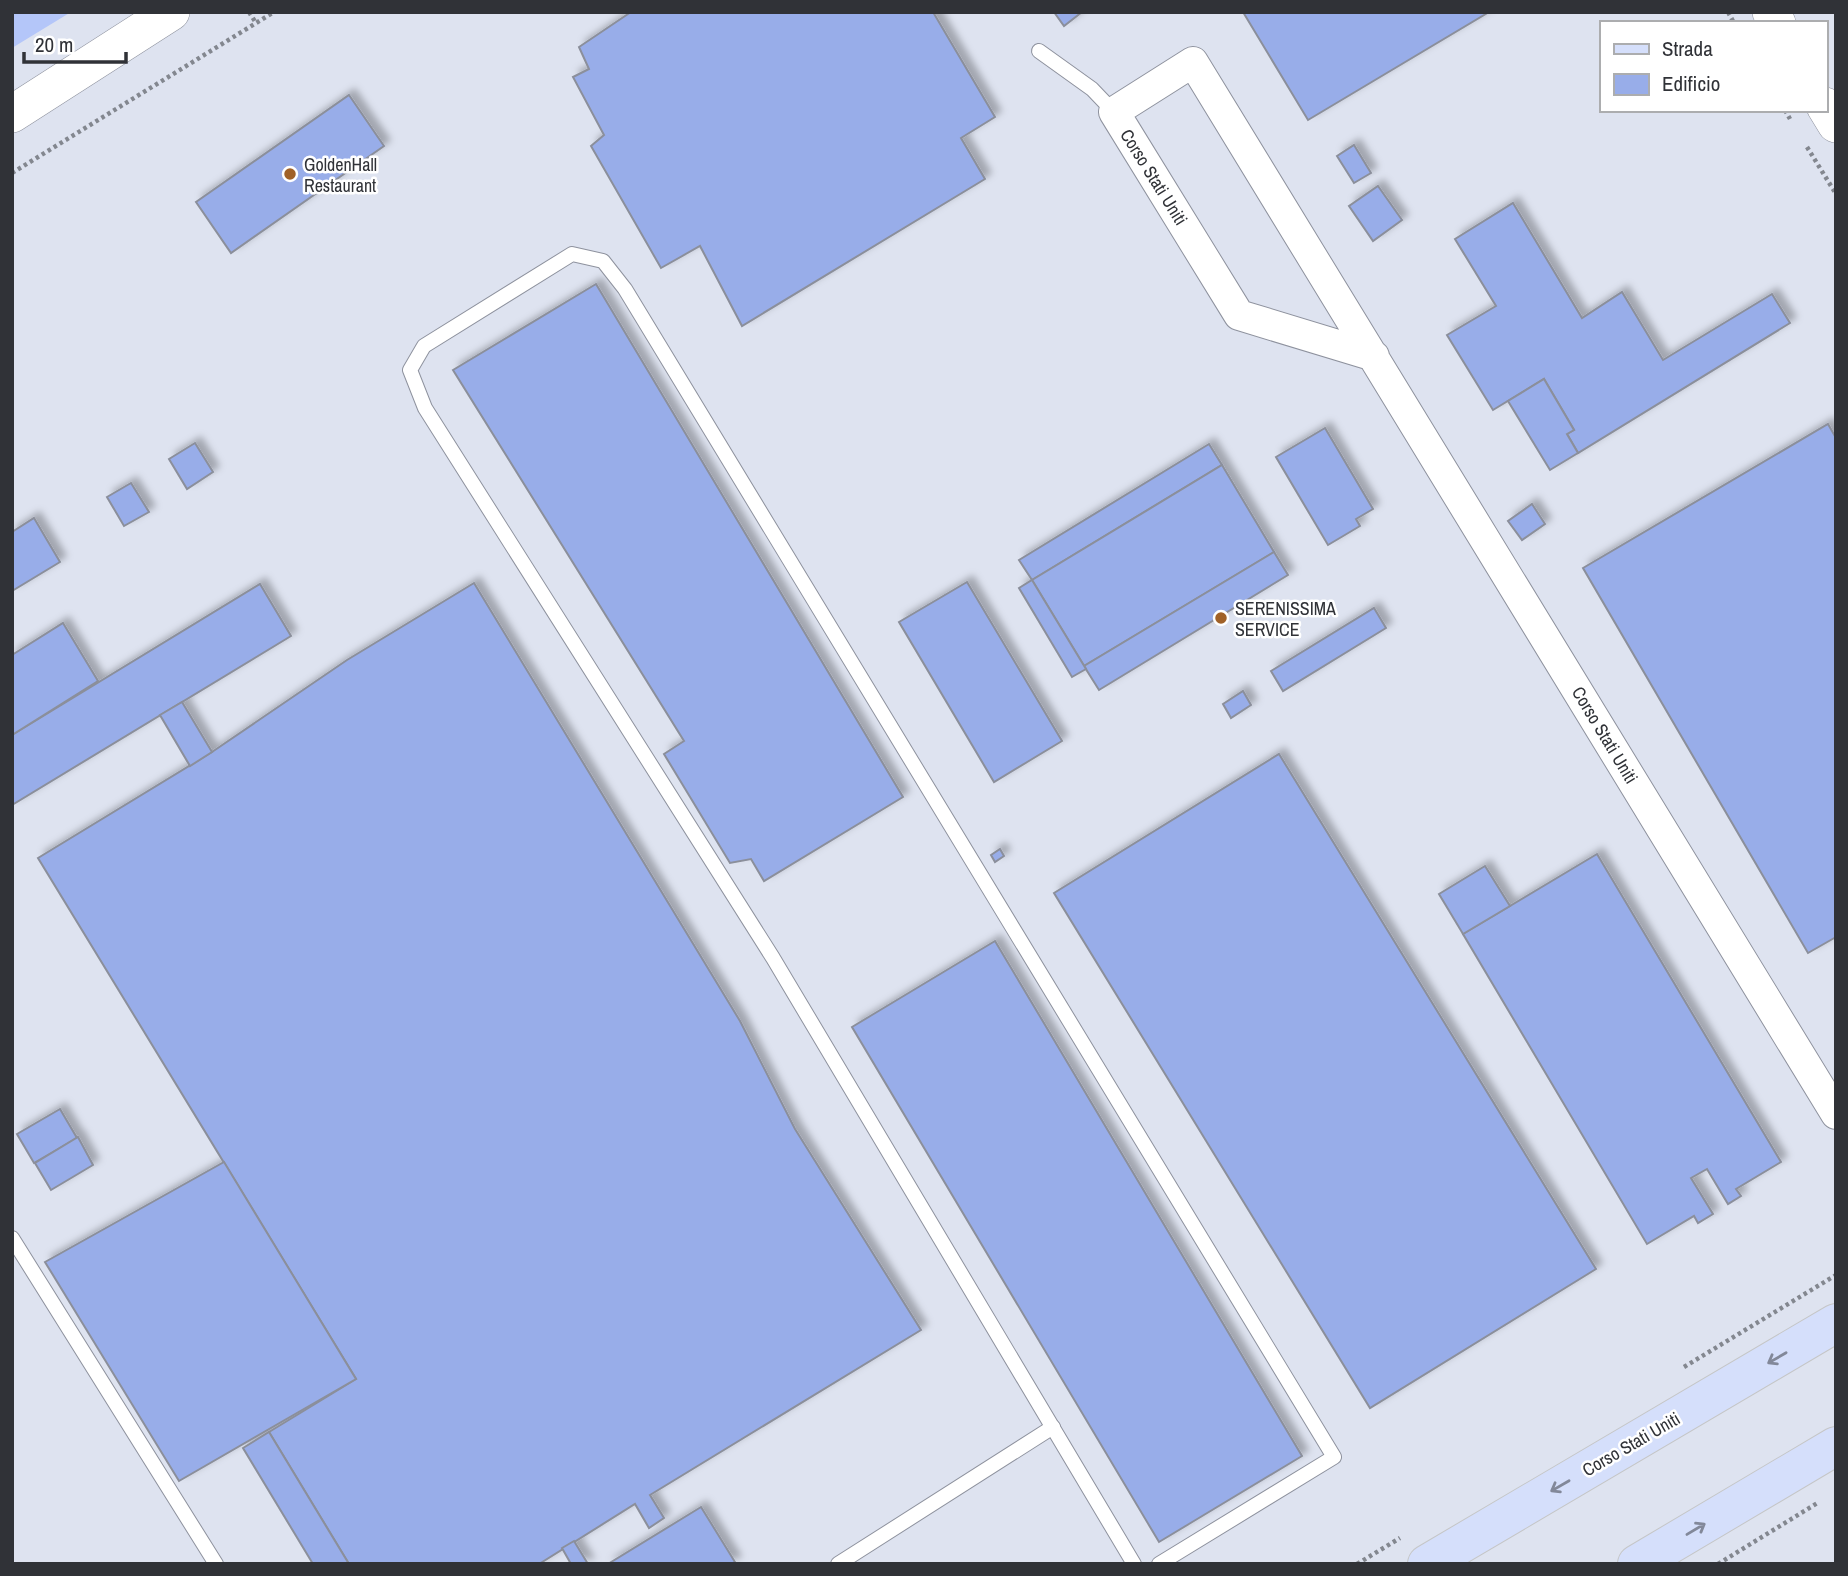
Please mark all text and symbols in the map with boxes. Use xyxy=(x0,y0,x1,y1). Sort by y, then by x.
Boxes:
scale bar xyxy=(24,21,126,65)
legend xyxy=(1600,21,1827,112)
text: 20 m xyxy=(35,30,73,59)
text: Strada xyxy=(1662,34,1713,63)
text: Edificio xyxy=(1662,69,1720,98)
street label: Corso Stati Uniti xyxy=(1114,124,1194,230)
place label: GoldenHall Restaurant xyxy=(304,152,377,198)
marker: GoldenHall Restaurant xyxy=(282,166,298,182)
place label: SERENISSIMA SERVICE xyxy=(1235,596,1336,642)
marker: SERENISSIMA SERVICE xyxy=(1213,610,1229,626)
street label: Corso Stati Uniti xyxy=(1566,682,1644,788)
one-way arrow xyxy=(1767,1351,1787,1365)
street label: Corso Stati Uniti xyxy=(1577,1406,1685,1482)
one-way arrow xyxy=(1550,1479,1570,1493)
one-way arrow xyxy=(1685,1522,1705,1536)

